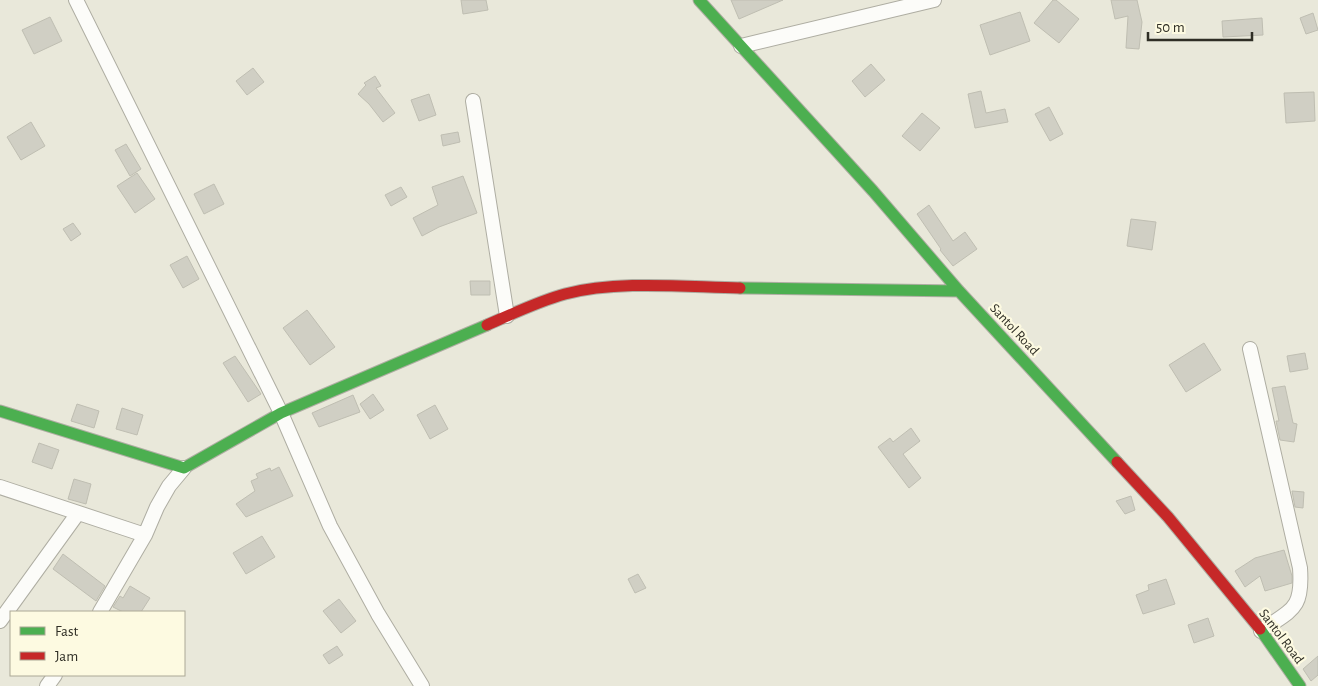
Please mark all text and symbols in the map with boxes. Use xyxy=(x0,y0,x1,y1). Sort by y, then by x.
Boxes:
scale bar xyxy=(1148,10,1252,42)
text: 50 m xyxy=(1156,20,1185,35)
street label: Santol Road xyxy=(987,301,1041,358)
street label: Santol Road xyxy=(1256,607,1306,667)
legend xyxy=(10,611,185,676)
text: Fast xyxy=(55,624,79,639)
text: Jam xyxy=(55,649,78,664)

